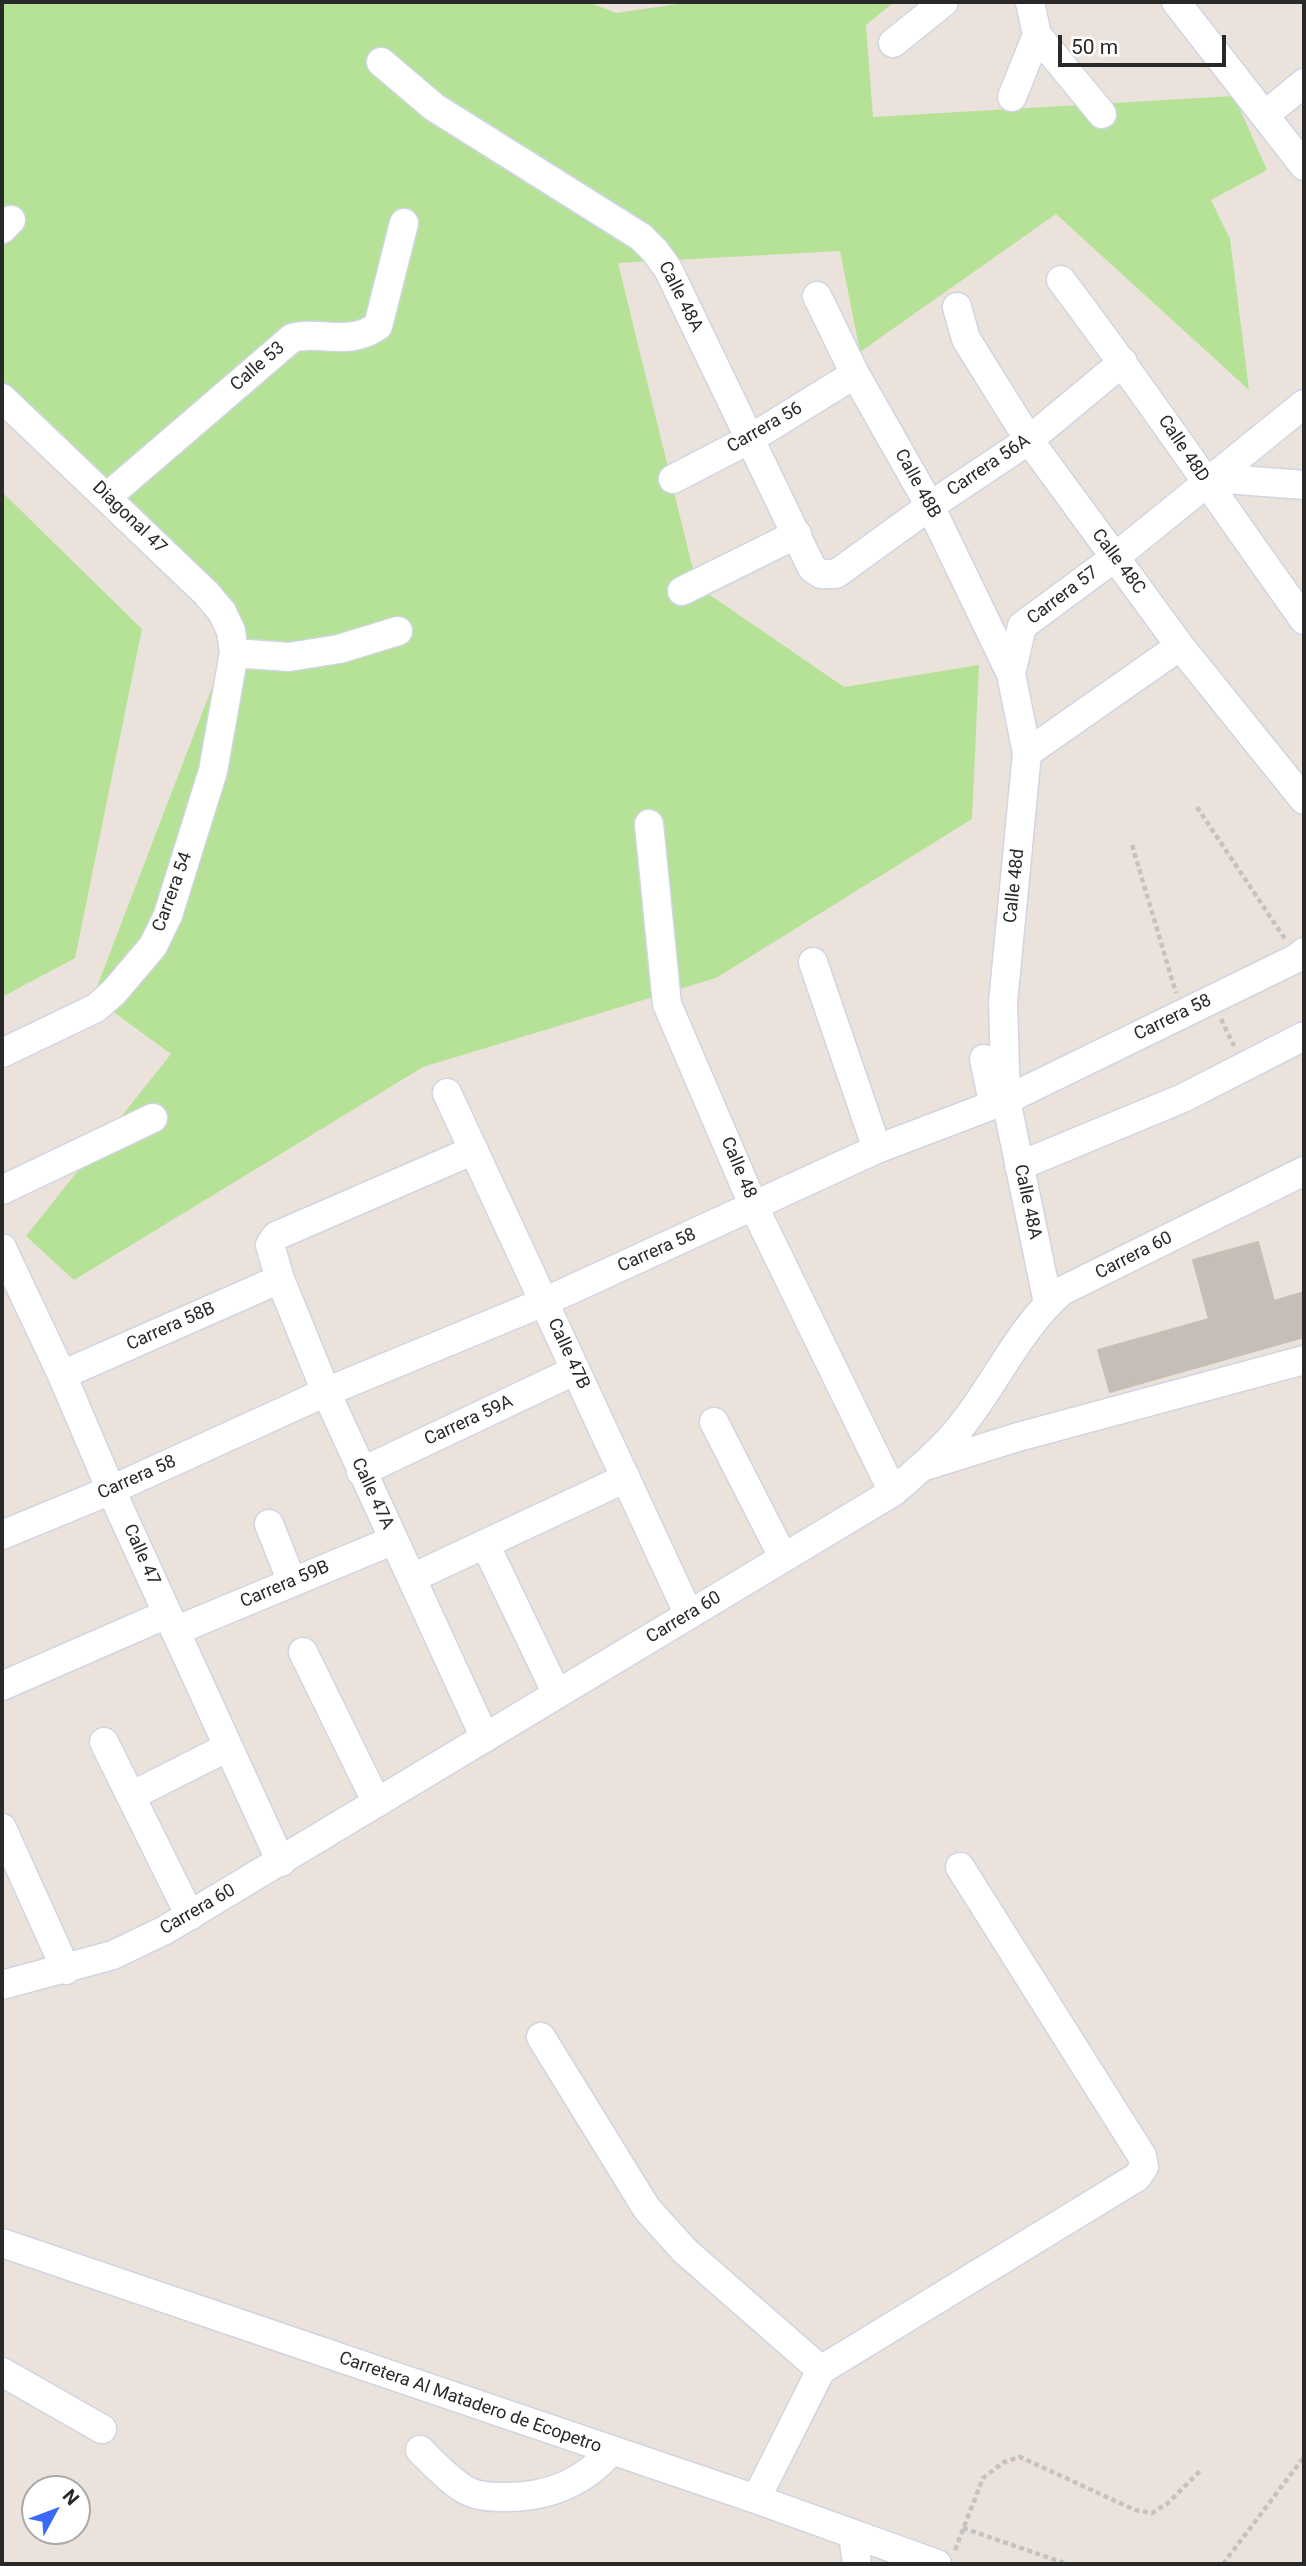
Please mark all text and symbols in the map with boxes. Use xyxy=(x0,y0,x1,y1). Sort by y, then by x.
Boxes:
scale bar xyxy=(1061,21,1229,65)
text: 50 m xyxy=(1071,35,1118,59)
street label: Calle 48A xyxy=(653,258,707,336)
street label: Calle 53 xyxy=(227,338,289,396)
street label: Carrera 56 xyxy=(724,398,806,458)
street label: Calle 48D xyxy=(1153,411,1213,487)
street label: Carrera 56A xyxy=(944,430,1034,502)
street label: Calle 48B xyxy=(889,446,945,522)
street label: Diagonal 47 xyxy=(87,477,171,559)
street label: Calle 48C xyxy=(1086,525,1150,599)
street label: Carrera 57 xyxy=(1023,562,1103,630)
street label: Calle 48d xyxy=(1000,848,1030,924)
street label: Carrera 54 xyxy=(149,849,197,935)
street label: Carrera 58 xyxy=(1131,990,1215,1046)
street label: Calle 48 xyxy=(715,1134,761,1202)
street label: Calle 48A xyxy=(1009,1162,1045,1242)
street label: Carrera 58 xyxy=(615,1224,699,1278)
street label: Carrera 60 xyxy=(1092,1227,1176,1285)
street label: Carrera 58B xyxy=(123,1298,219,1356)
street label: Calle 47B xyxy=(542,1315,594,1393)
street label: Carrera 59A xyxy=(421,1391,517,1451)
street label: Carrera 58 xyxy=(95,1451,179,1505)
street label: Calle 47A xyxy=(346,1455,398,1533)
street label: Calle 47 xyxy=(118,1521,164,1589)
street label: Carrera 59B xyxy=(237,1557,333,1613)
street label: Carrera 60 xyxy=(643,1587,725,1649)
street label: Carrera 60 xyxy=(157,1880,239,1940)
street label: Carretera Al Matadero de Ecopetro xyxy=(336,2348,604,2458)
north arrow xyxy=(21,2475,91,2545)
text: N xyxy=(58,2485,84,2510)

